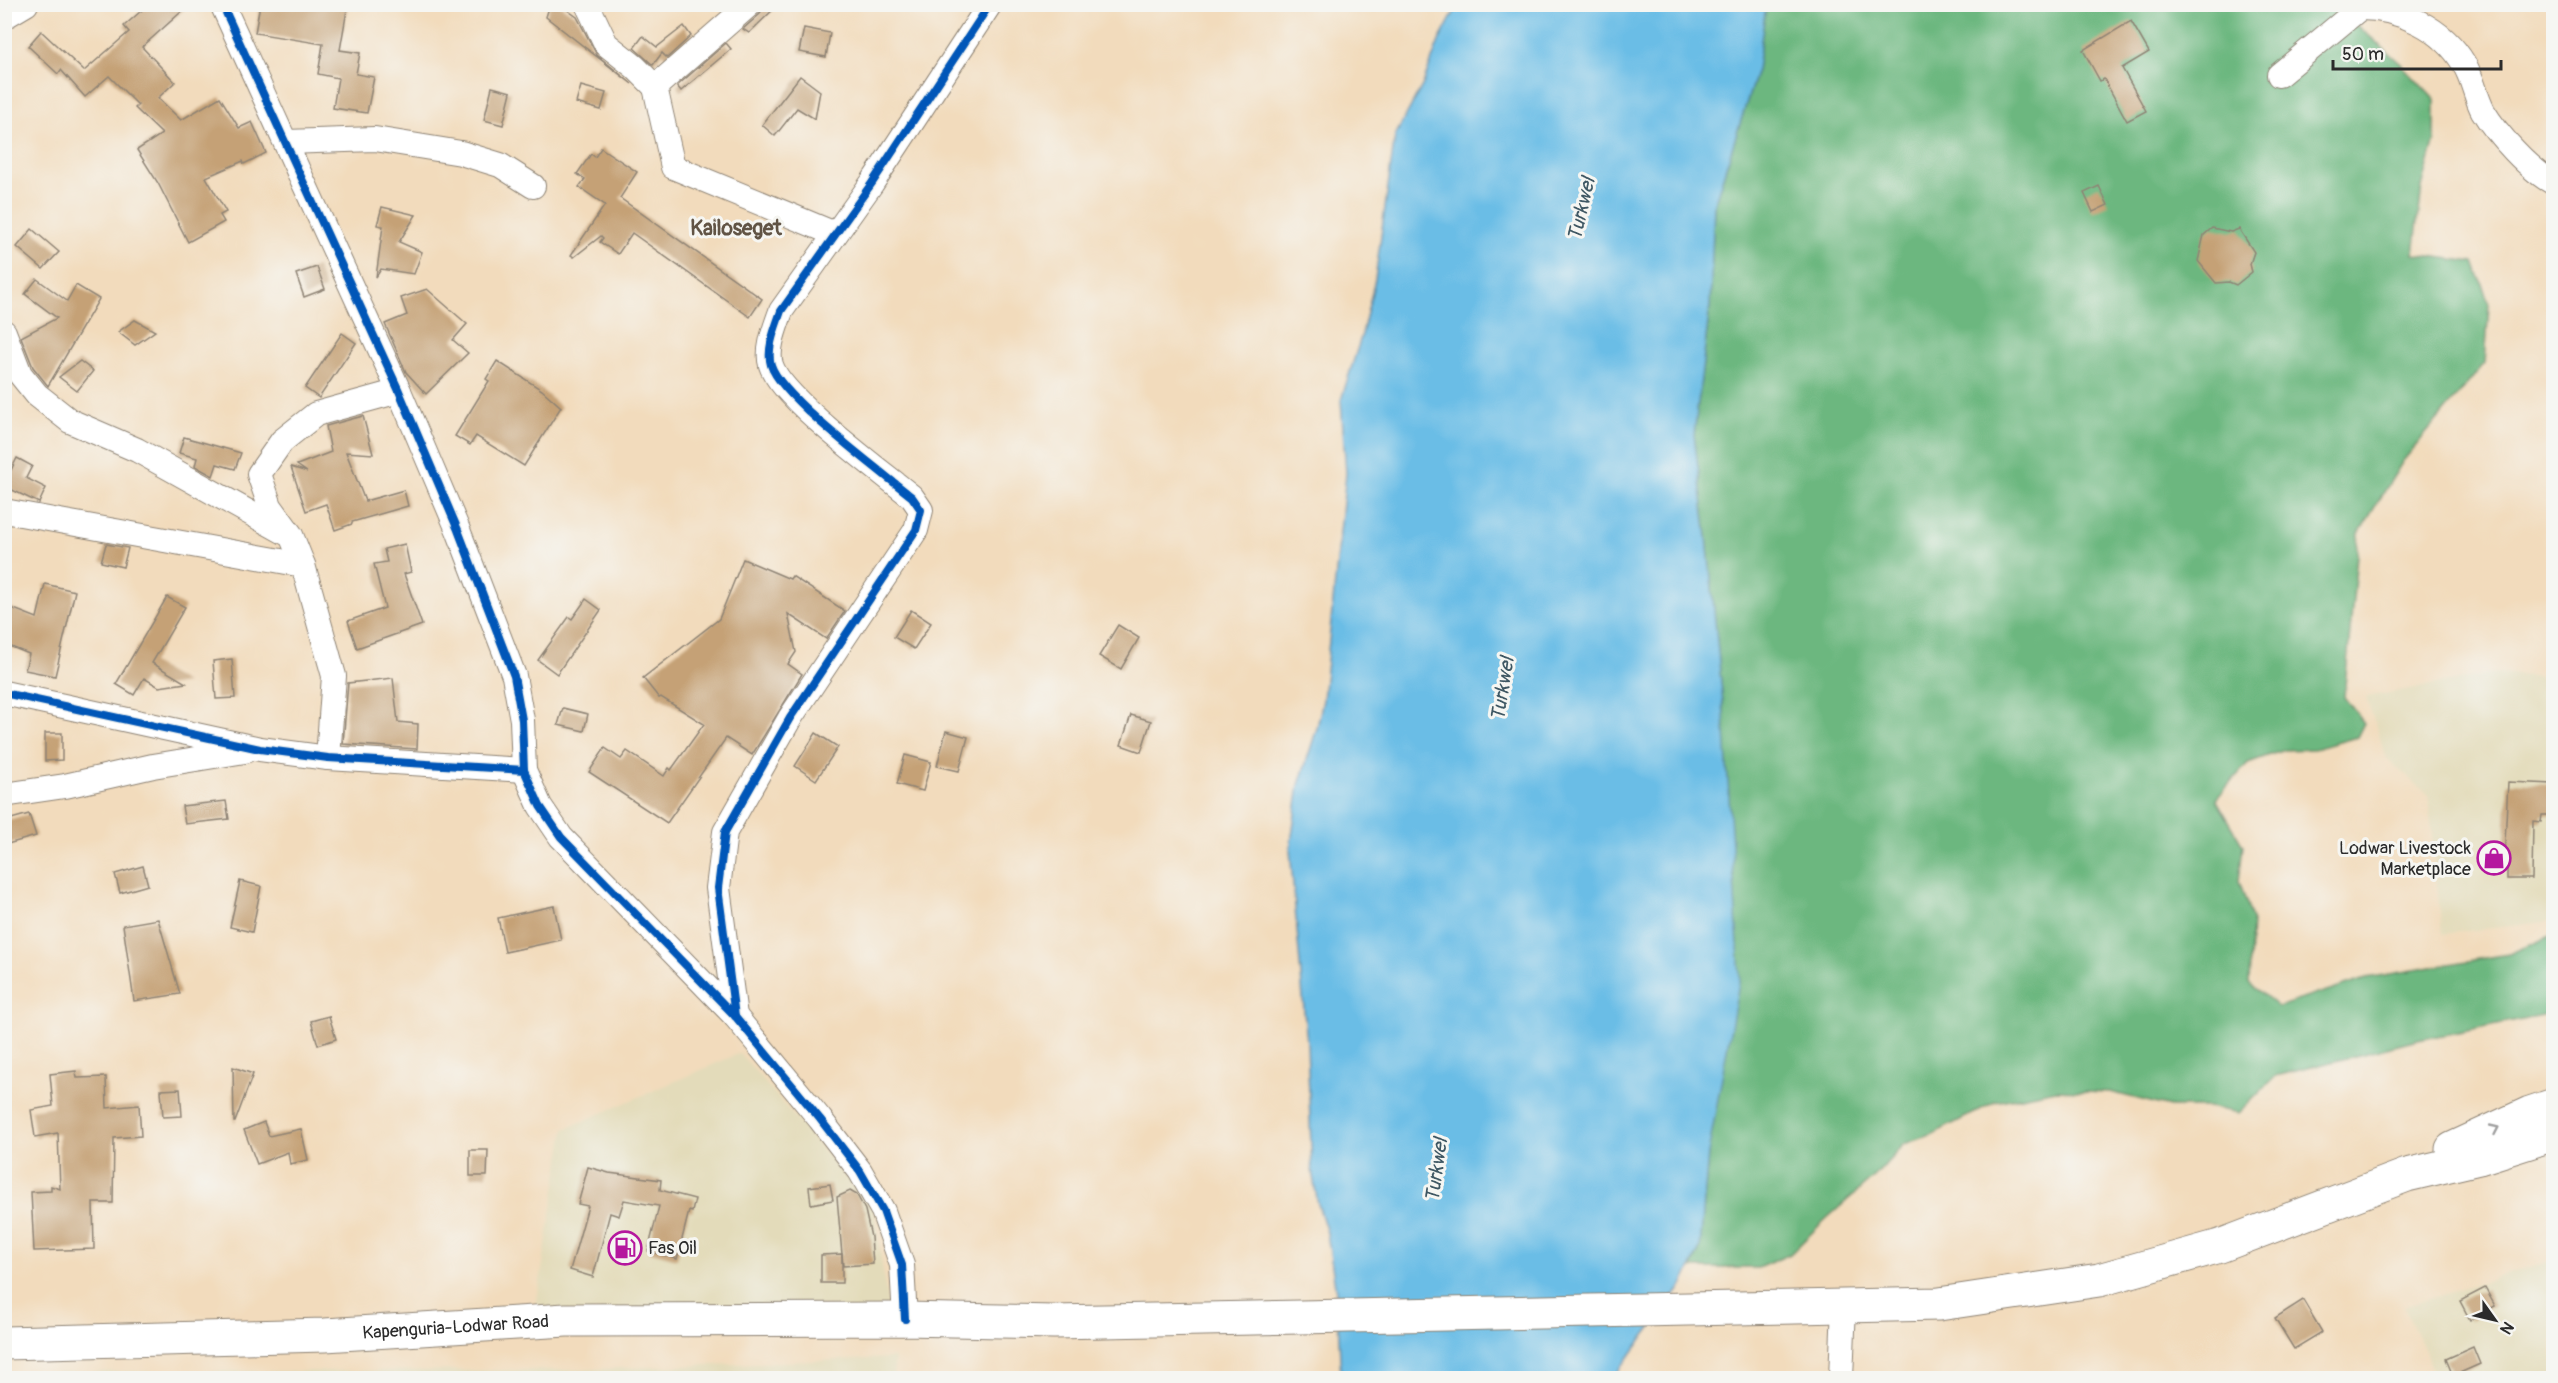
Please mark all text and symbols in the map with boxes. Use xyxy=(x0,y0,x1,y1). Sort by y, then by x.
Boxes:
scale bar xyxy=(2333,33,2501,71)
text: 50 m xyxy=(2342,43,2384,66)
water label: Turkwel xyxy=(1562,173,1601,243)
district label: Kailoseget xyxy=(690,215,782,242)
water label: Turkwel xyxy=(1485,653,1520,723)
place label: Lodwar Livestock Marketplace xyxy=(2339,837,2471,881)
shop icon: Lodwar Livestock Marketplace xyxy=(2476,840,2512,876)
one-way arrow xyxy=(2489,1124,2500,1136)
water label: Turkwel xyxy=(1420,1134,1454,1204)
fuel station icon: Fas Oil xyxy=(607,1230,643,1266)
place label: Fas Oil xyxy=(648,1237,697,1260)
north arrow xyxy=(2465,1290,2525,1350)
street label: Kapenguria-Lodwar Road xyxy=(362,1310,550,1345)
text: N xyxy=(2495,1318,2518,1338)

